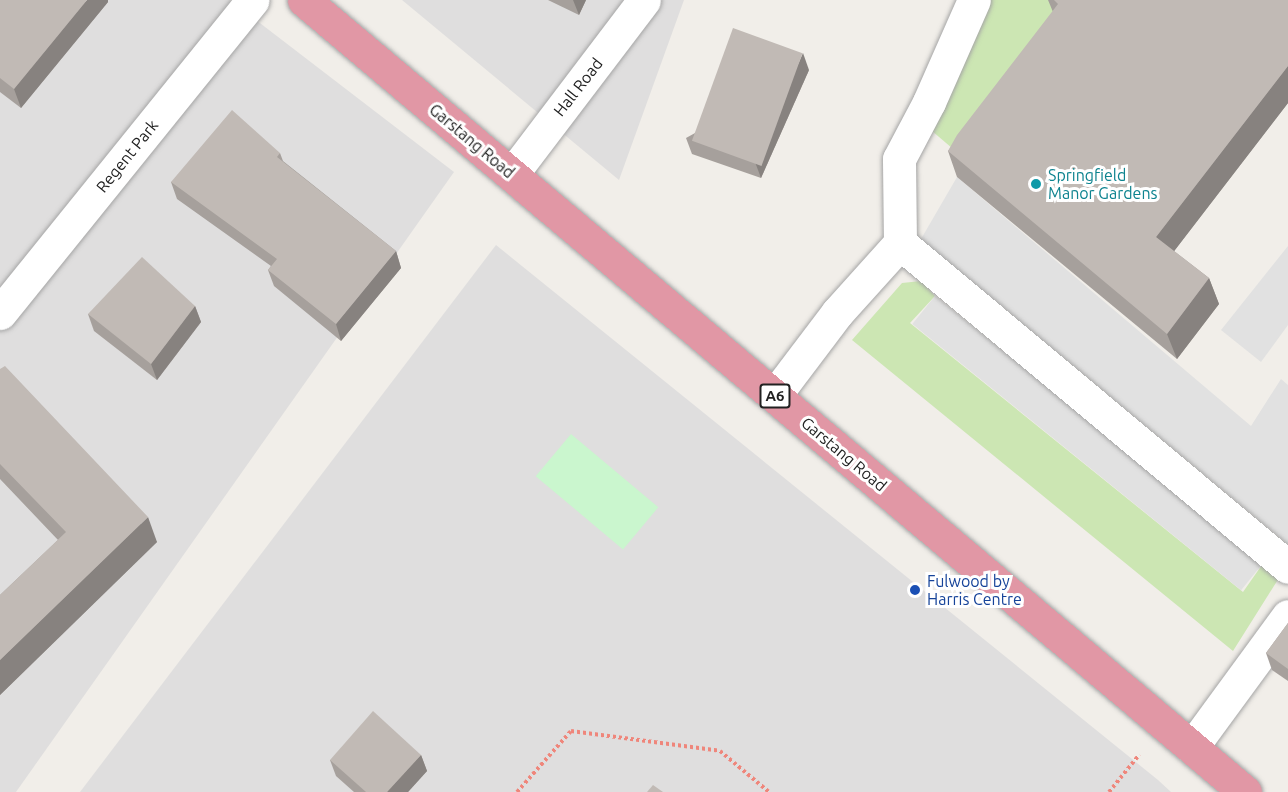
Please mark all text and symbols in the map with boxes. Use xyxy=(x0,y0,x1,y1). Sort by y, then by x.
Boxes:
street label: Hall Road xyxy=(549,54,607,120)
street label: Garstang Road xyxy=(426,100,518,182)
street label: Regent Park xyxy=(92,116,162,196)
place label: Springfield Manor Gardens xyxy=(1048,165,1158,203)
marker: Springfield Manor Gardens xyxy=(1029,177,1043,191)
road number: A6 xyxy=(758,384,792,408)
street label: Garstang Road xyxy=(798,413,890,495)
place label: Fulwood by Harris Centre xyxy=(927,571,1022,609)
marker: Fulwood by Harris Centre xyxy=(908,583,922,597)

